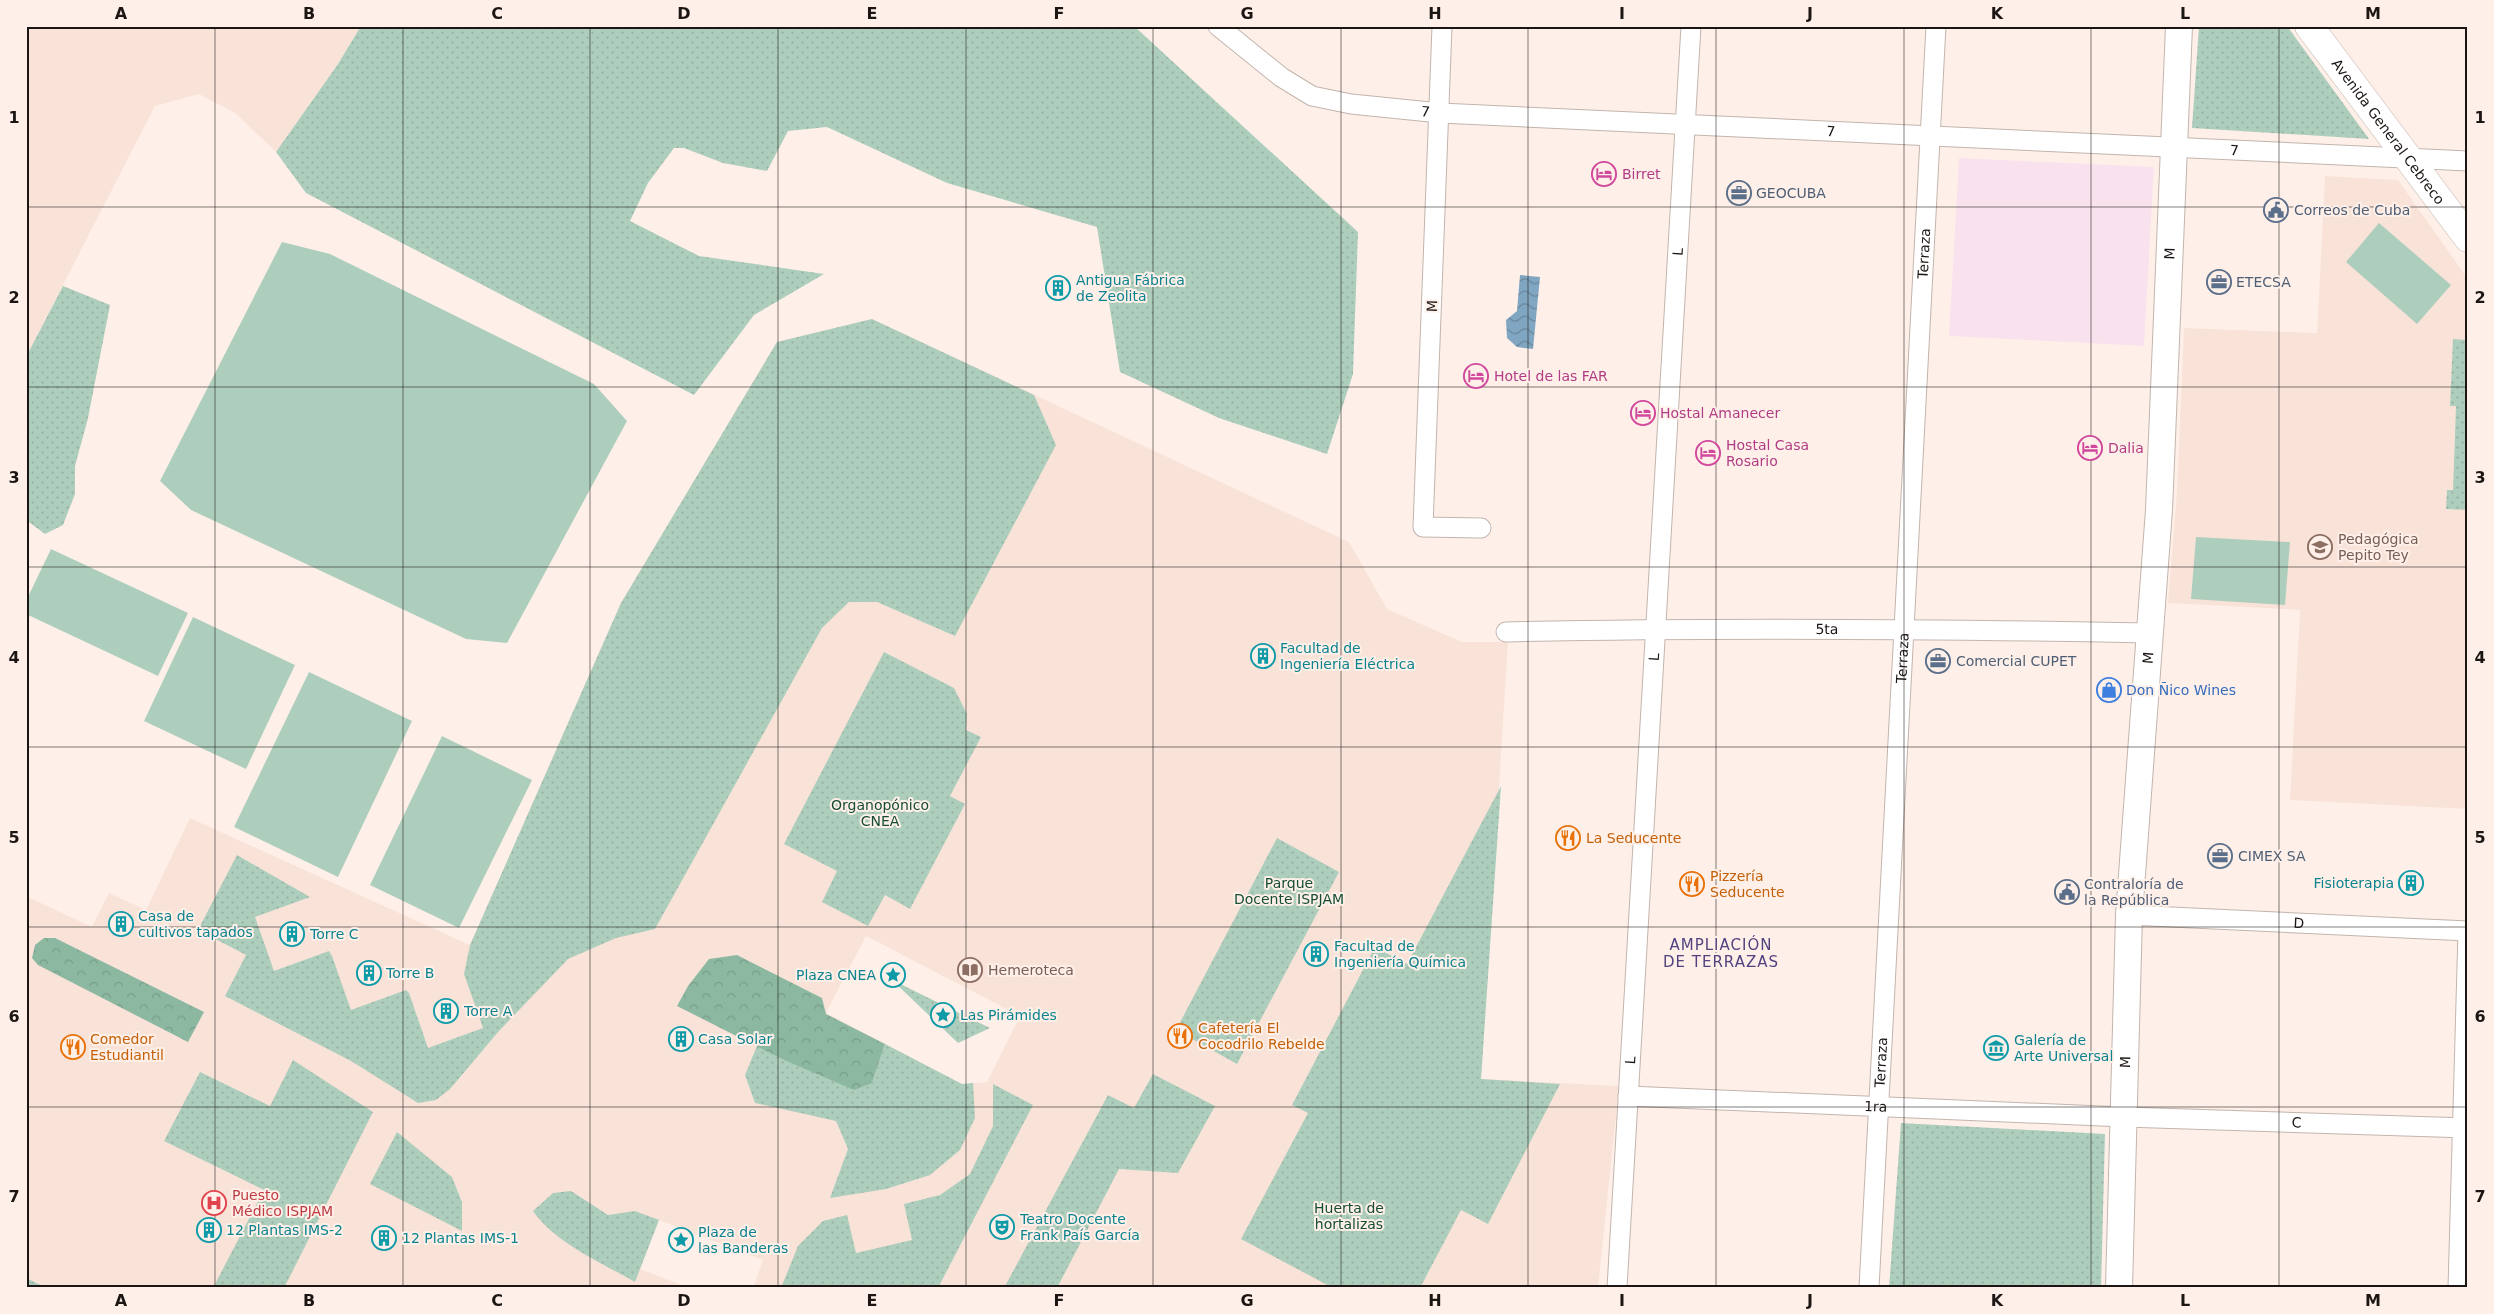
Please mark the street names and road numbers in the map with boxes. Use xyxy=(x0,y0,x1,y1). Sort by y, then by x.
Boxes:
street label: Avenida General Cebreco xyxy=(2328,56,2448,207)
street label: 7 xyxy=(1420,103,1431,120)
street label: 7 xyxy=(1826,123,1836,139)
street label: 7 xyxy=(2230,142,2239,158)
street label: Terraza xyxy=(1915,228,1933,280)
street label: L xyxy=(1670,247,1686,256)
street label: M xyxy=(2161,247,2178,260)
street label: M xyxy=(1424,300,1440,312)
street label: 5ta xyxy=(1815,621,1839,637)
street label: Terraza xyxy=(1893,632,1912,685)
street label: M xyxy=(2140,651,2156,664)
street label: L xyxy=(1646,653,1662,661)
street label: D xyxy=(2293,915,2305,931)
street label: Terraza xyxy=(1872,1037,1890,1089)
street label: L xyxy=(1622,1056,1639,1065)
street label: M xyxy=(2117,1056,2133,1068)
street label: 1ra xyxy=(1864,1098,1888,1115)
street label: C xyxy=(2291,1114,2302,1131)

